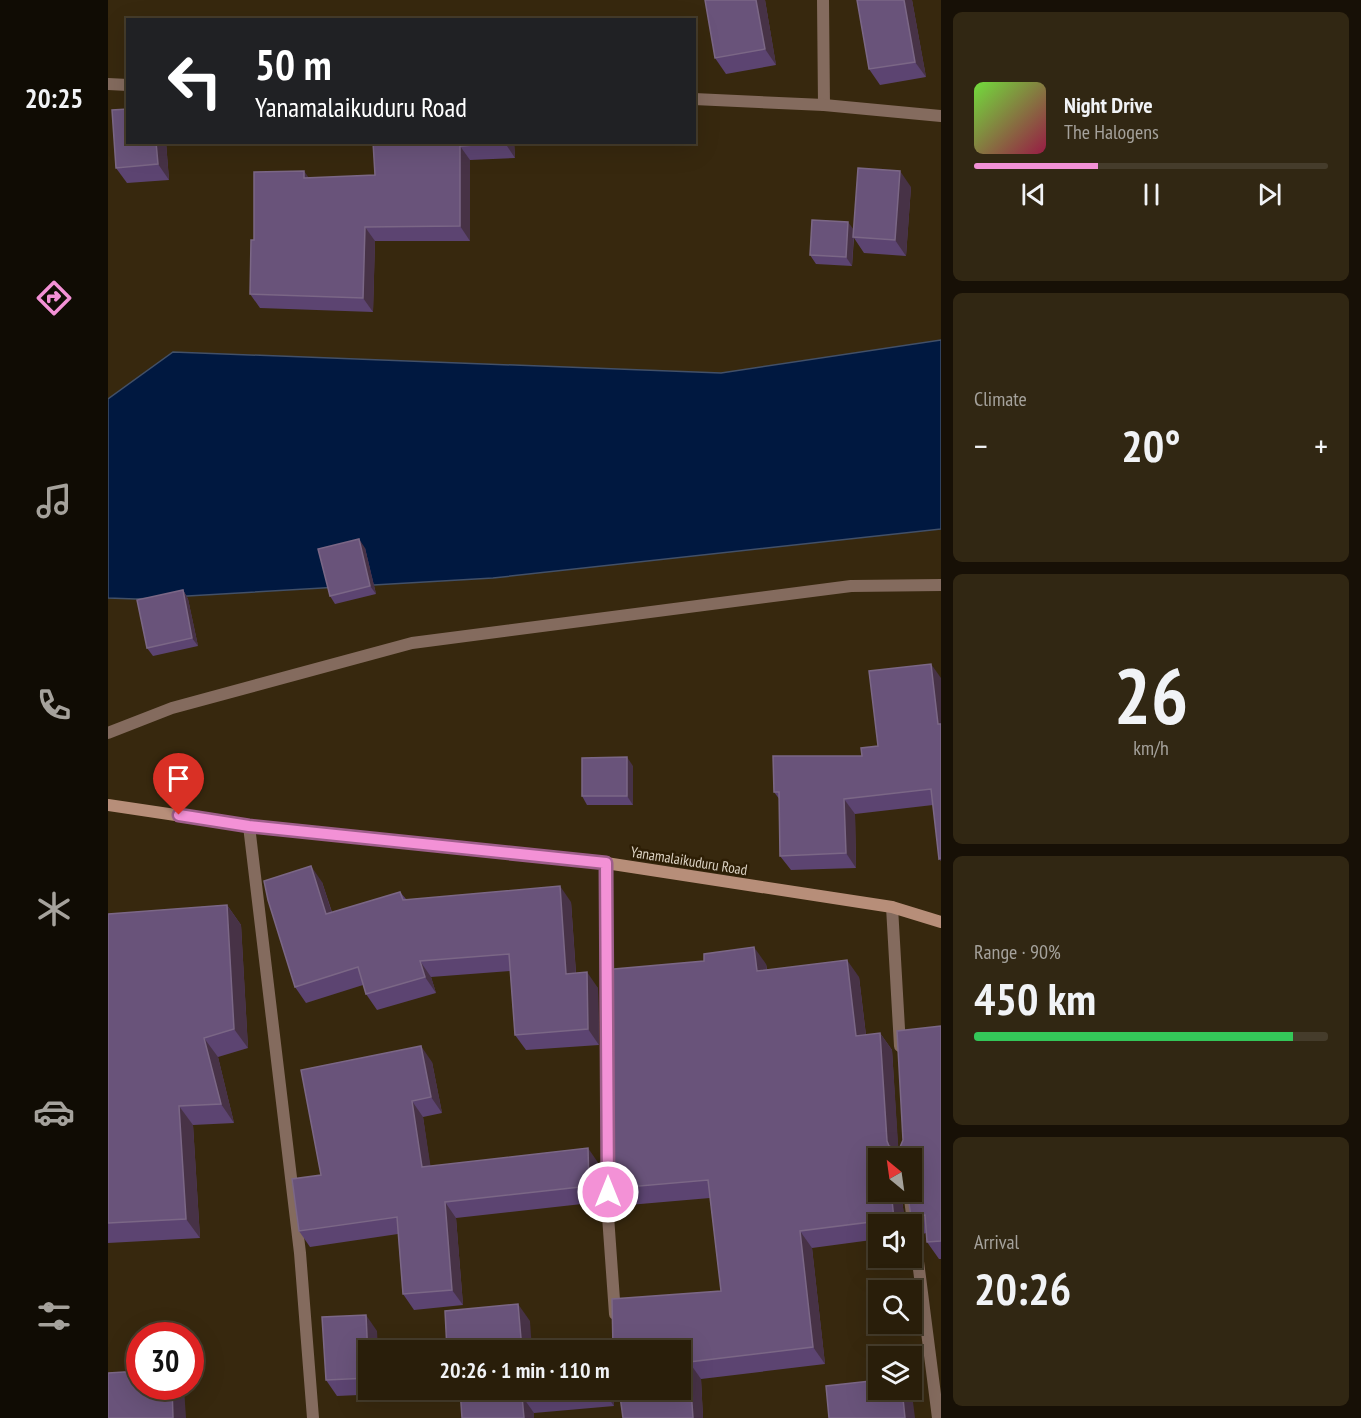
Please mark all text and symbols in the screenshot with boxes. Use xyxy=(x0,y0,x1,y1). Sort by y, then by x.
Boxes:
text: 50 m xyxy=(255,37,332,92)
icon: left xyxy=(156,42,234,120)
text: 20:25 xyxy=(25,81,83,115)
text: Yanamalaikuduru Road xyxy=(255,90,467,124)
text: Night Drive xyxy=(1064,91,1153,119)
text: The Halogens xyxy=(1064,119,1159,145)
icon: previous xyxy=(1017,178,1050,211)
icon: pause xyxy=(1135,178,1168,211)
icon: next xyxy=(1253,178,1286,211)
icon: directions xyxy=(33,277,75,319)
text: Climate xyxy=(974,386,1027,412)
text: 20° xyxy=(1121,416,1181,474)
text: − xyxy=(974,424,988,467)
text: + xyxy=(1314,424,1328,467)
icon: music xyxy=(33,480,75,522)
text: 26 xyxy=(1114,645,1188,746)
icon: phone xyxy=(33,684,75,726)
text: km/h xyxy=(1133,735,1169,761)
pin xyxy=(153,753,204,815)
icon: arrive xyxy=(162,762,195,795)
street label: Yanamalaikuduru Road xyxy=(629,842,749,879)
icon: climate xyxy=(33,888,75,930)
text: Range · 90% xyxy=(974,939,1061,965)
text: 450 km xyxy=(974,969,1096,1027)
icon: car xyxy=(33,1091,75,1133)
north arrow xyxy=(868,1148,922,1202)
map controls xyxy=(868,1148,922,1400)
position arrow xyxy=(576,1160,640,1224)
button: sound xyxy=(868,1214,922,1268)
text: Arrival xyxy=(974,1229,1019,1255)
text: 20:26 xyxy=(974,1259,1071,1317)
button: search xyxy=(868,1280,922,1334)
icon: filters xyxy=(33,1295,75,1337)
speed limit sign: 30 xyxy=(126,1322,204,1400)
button: layers xyxy=(868,1346,922,1400)
text: 20:26 · 1 min · 110 m xyxy=(439,1356,610,1384)

